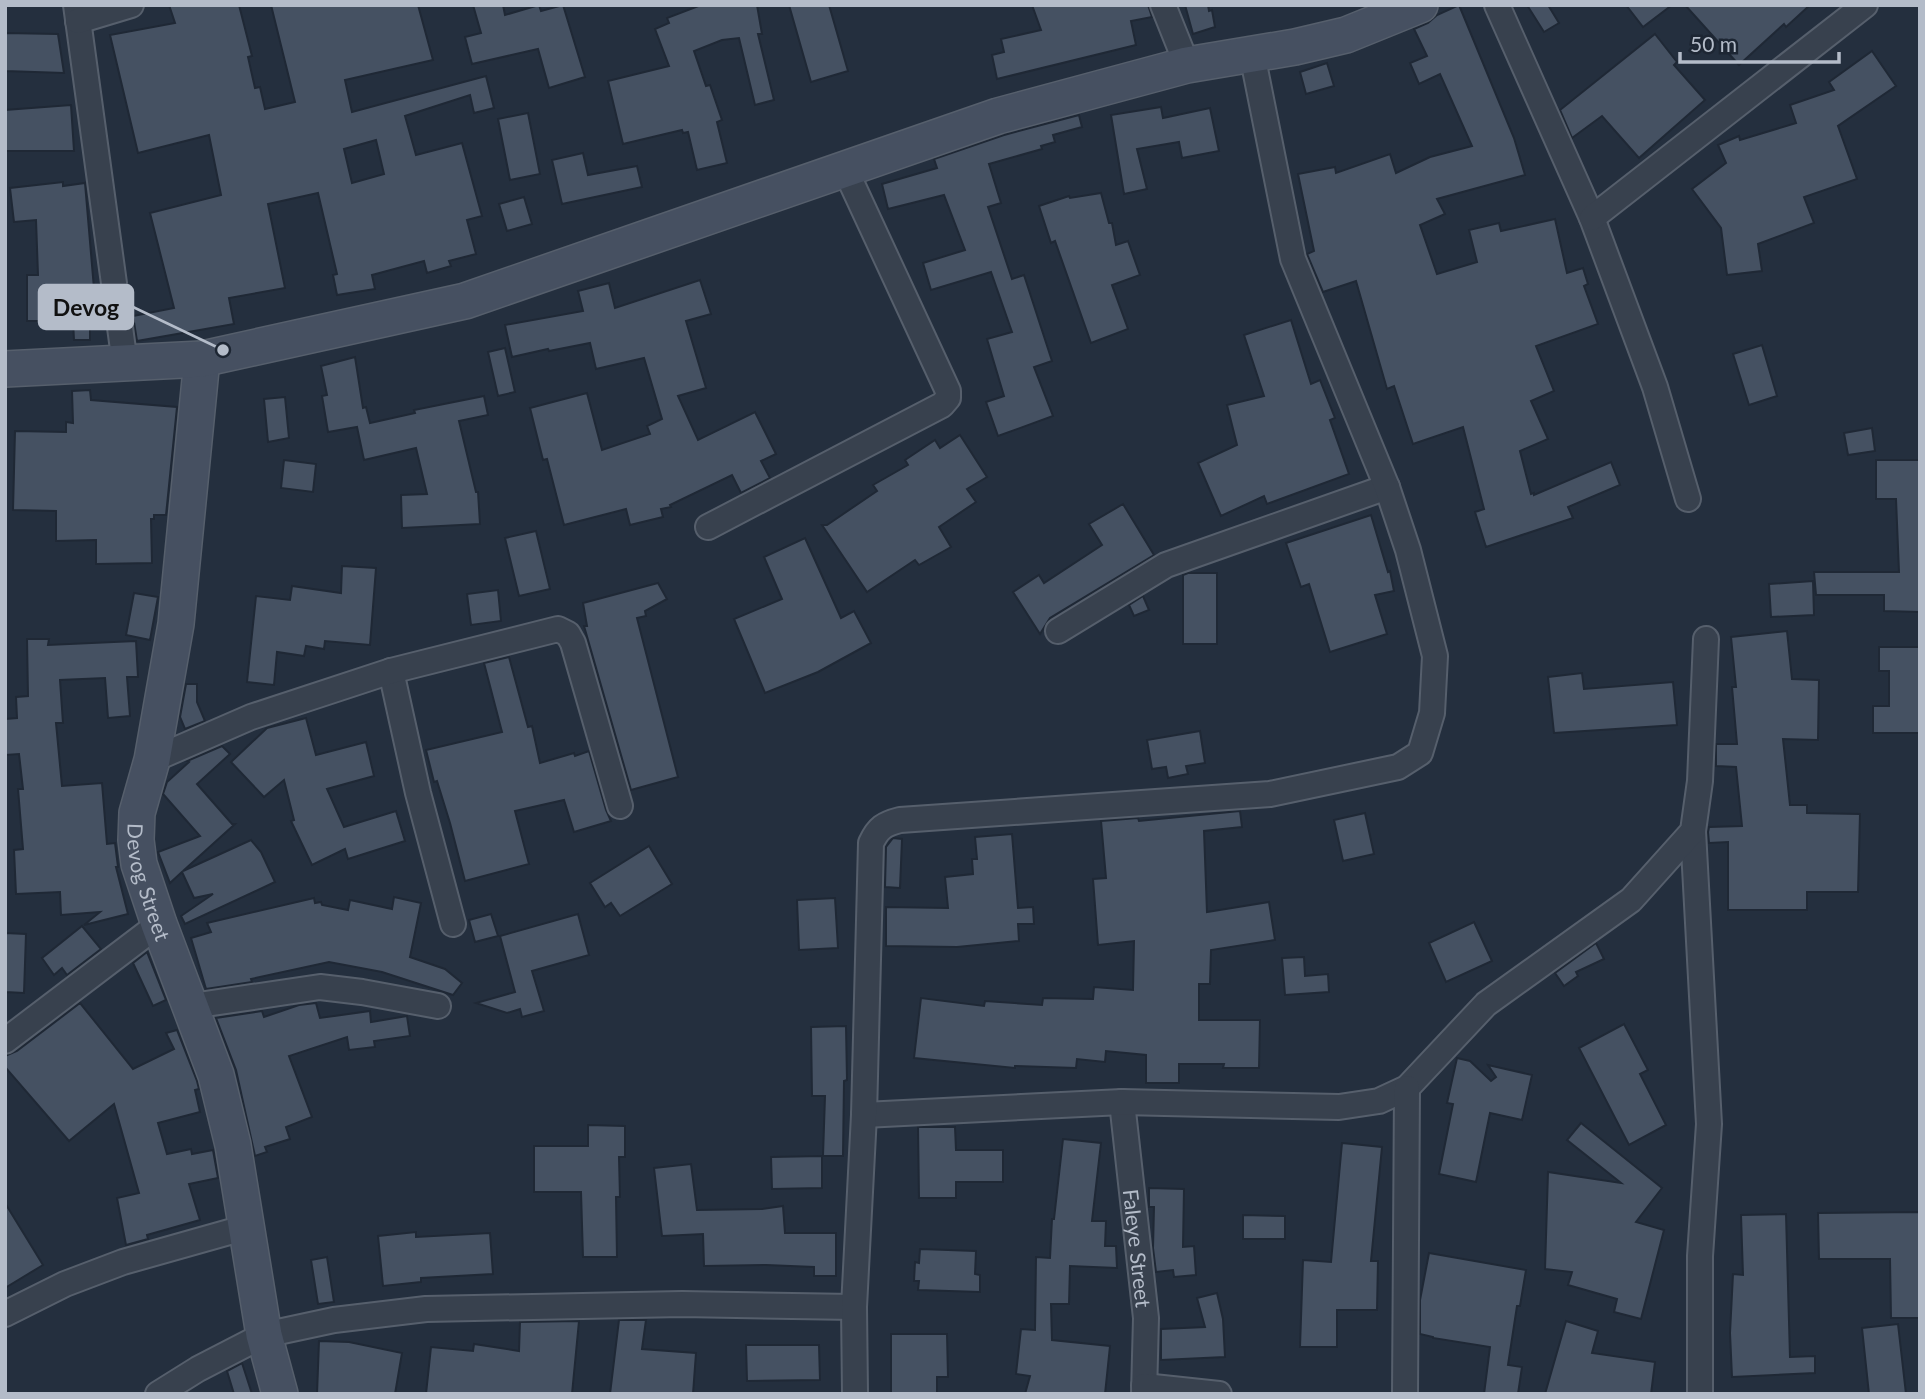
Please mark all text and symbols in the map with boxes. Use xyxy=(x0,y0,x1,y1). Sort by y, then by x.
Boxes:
scale bar xyxy=(1680,21,1839,65)
text: 50 m xyxy=(1690,31,1737,56)
callout: Devog xyxy=(39,285,133,329)
text: Devog xyxy=(53,293,119,321)
street label: Devog Street xyxy=(123,823,177,944)
street label: Faleye Street xyxy=(1119,1188,1157,1309)

